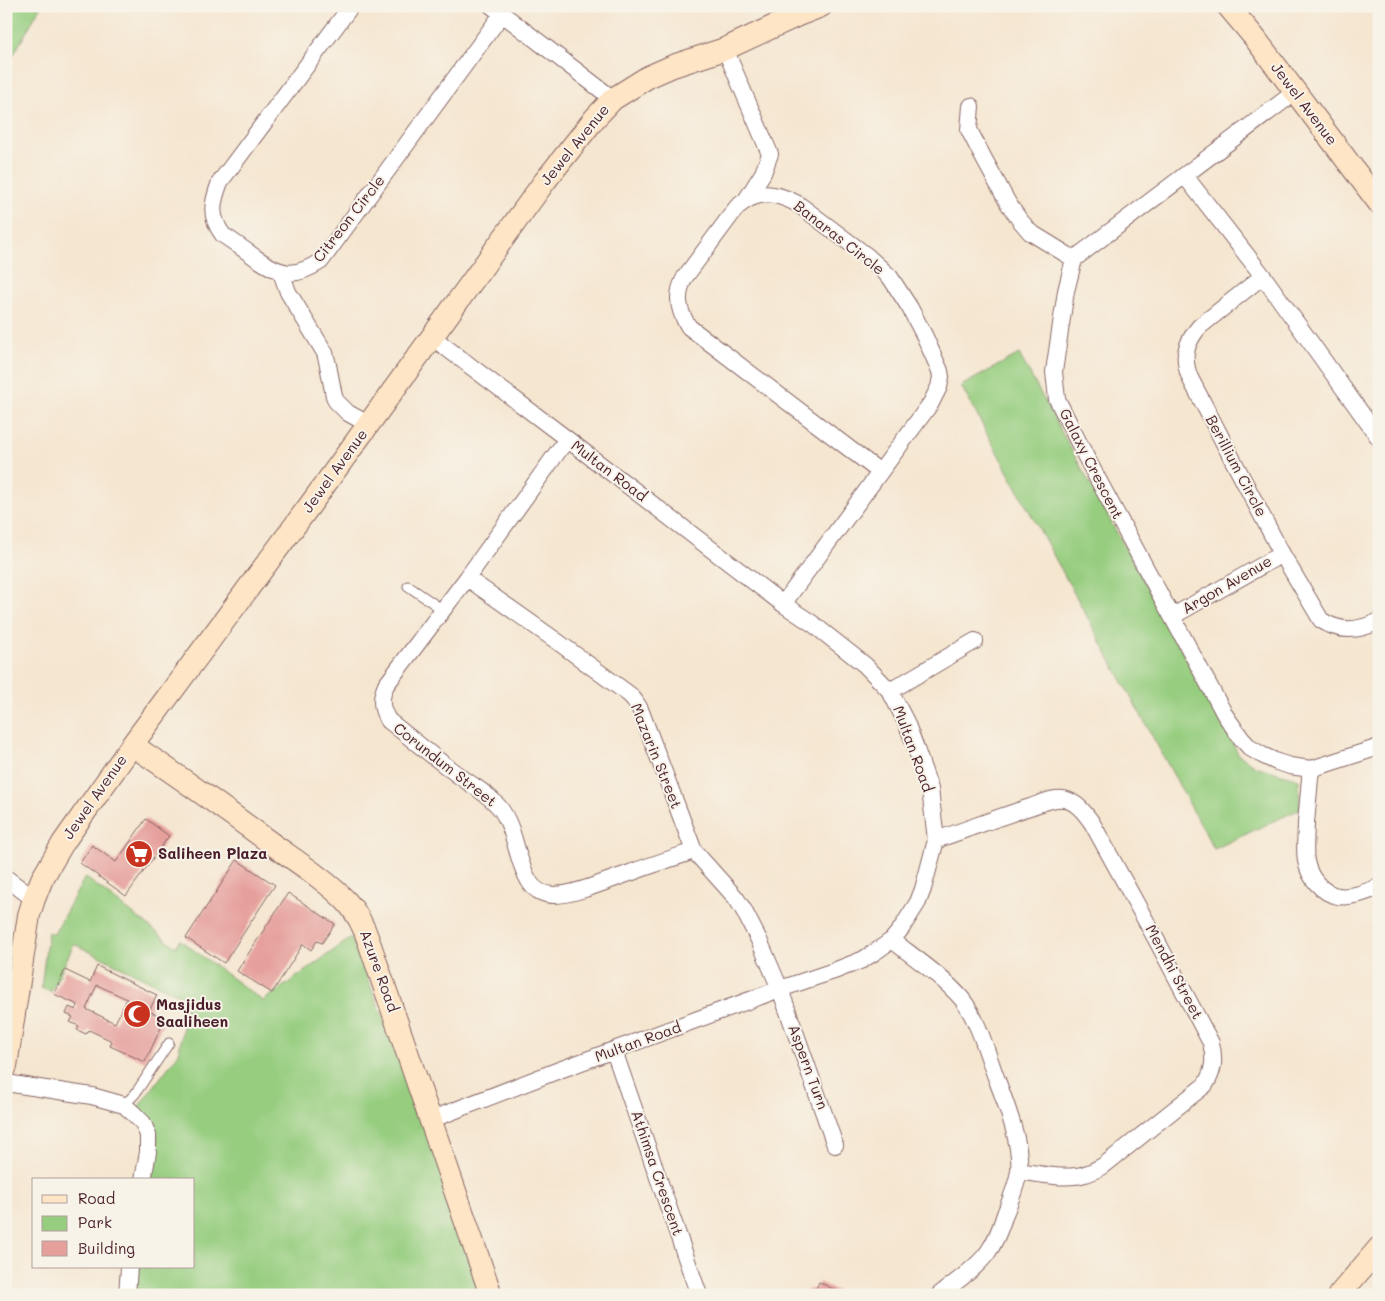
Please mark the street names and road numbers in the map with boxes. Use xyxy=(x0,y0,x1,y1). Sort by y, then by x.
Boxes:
street label: Jewel Avenue xyxy=(1267,58,1343,149)
street label: Jewel Avenue xyxy=(535,100,613,189)
street label: Citreon Circle xyxy=(308,171,389,266)
street label: Banaras Circle xyxy=(790,195,889,279)
street label: Galaxy Crescent xyxy=(1055,405,1128,522)
street label: Berillium Circle xyxy=(1202,411,1272,520)
street label: Jewel Avenue xyxy=(297,425,371,516)
street label: Multan Road xyxy=(568,435,652,505)
street label: Argon Avenue xyxy=(1178,550,1275,618)
street label: Mazarin Street xyxy=(627,700,687,811)
street label: Multan Road xyxy=(889,703,939,795)
street label: Corundum Street xyxy=(390,718,501,811)
street label: Jewel Avenue xyxy=(58,750,131,843)
street label: Mendhi Street xyxy=(1141,921,1208,1022)
street label: Azure Road xyxy=(356,927,404,1014)
street label: Multan Road xyxy=(592,1016,684,1066)
street label: Aspern Turn xyxy=(784,1021,834,1112)
street label: Athimsa Crescent xyxy=(627,1107,689,1238)

